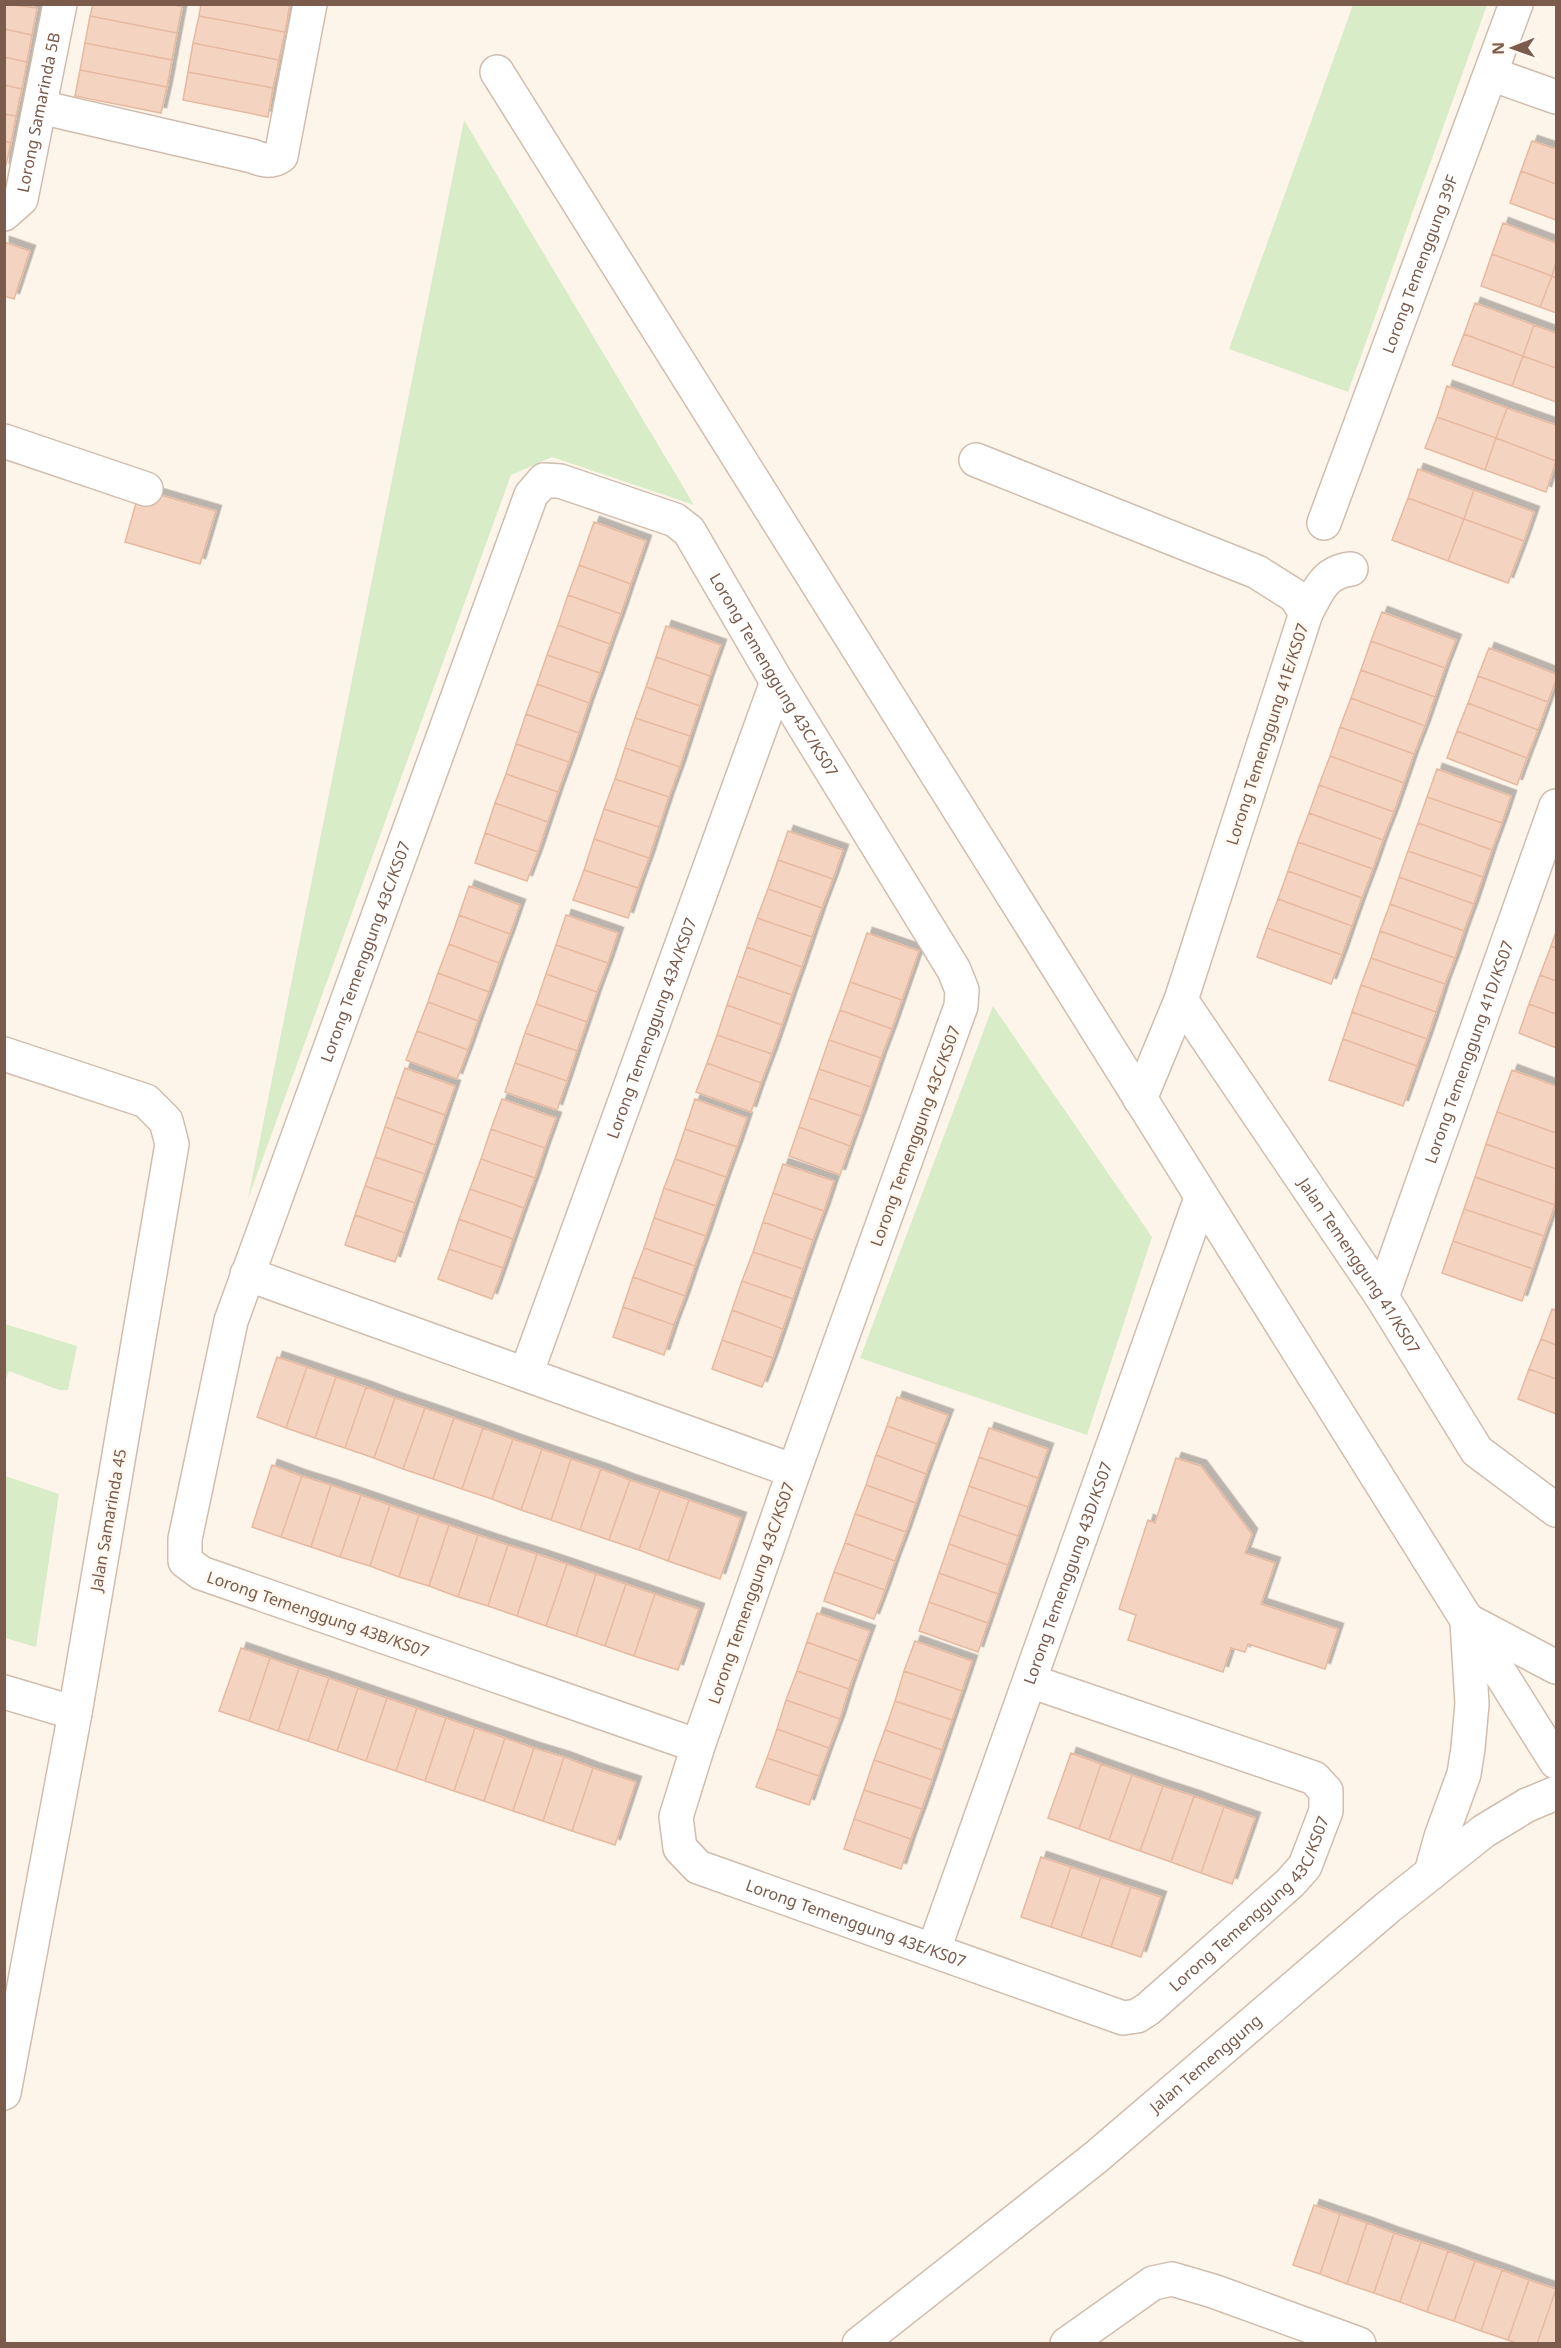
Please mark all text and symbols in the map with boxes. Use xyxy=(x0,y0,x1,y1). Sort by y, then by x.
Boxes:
north arrow xyxy=(1483,18,1543,78)
street label: Lorong Samarinda 5B xyxy=(12,30,65,194)
text: N xyxy=(1487,42,1509,55)
street label: Lorong Temenggung 39F xyxy=(1377,172,1463,356)
street label: Lorong Temenggung 43C/KS07 xyxy=(705,569,843,781)
street label: Lorong Temenggung 41E/KS07 xyxy=(1221,620,1313,848)
street label: Lorong Temenggung 43C/KS07 xyxy=(315,838,415,1065)
street label: Lorong Temenggung 43A/KS07 xyxy=(601,914,702,1142)
street label: Lorong Temenggung 41D/KS07 xyxy=(1419,937,1518,1166)
street label: Lorong Temenggung 43C/KS07 xyxy=(865,1023,965,1249)
street label: Jalan Temenggung 41/KS07 xyxy=(1292,1172,1425,1358)
street label: Jalan Samarinda 45 xyxy=(84,1447,131,1595)
street label: Lorong Temenggung 43D/KS07 xyxy=(1018,1459,1117,1688)
street label: Lorong Temenggung 43C/KS07 xyxy=(703,1479,799,1707)
street label: Lorong Temenggung 43B/KS07 xyxy=(204,1566,432,1662)
street label: Lorong Temenggung 43C/KS07 xyxy=(1164,1813,1334,1996)
street label: Lorong Temenggung 43E/KS07 xyxy=(743,1874,969,1972)
street label: Jalan Temenggung xyxy=(1143,2009,1266,2119)

